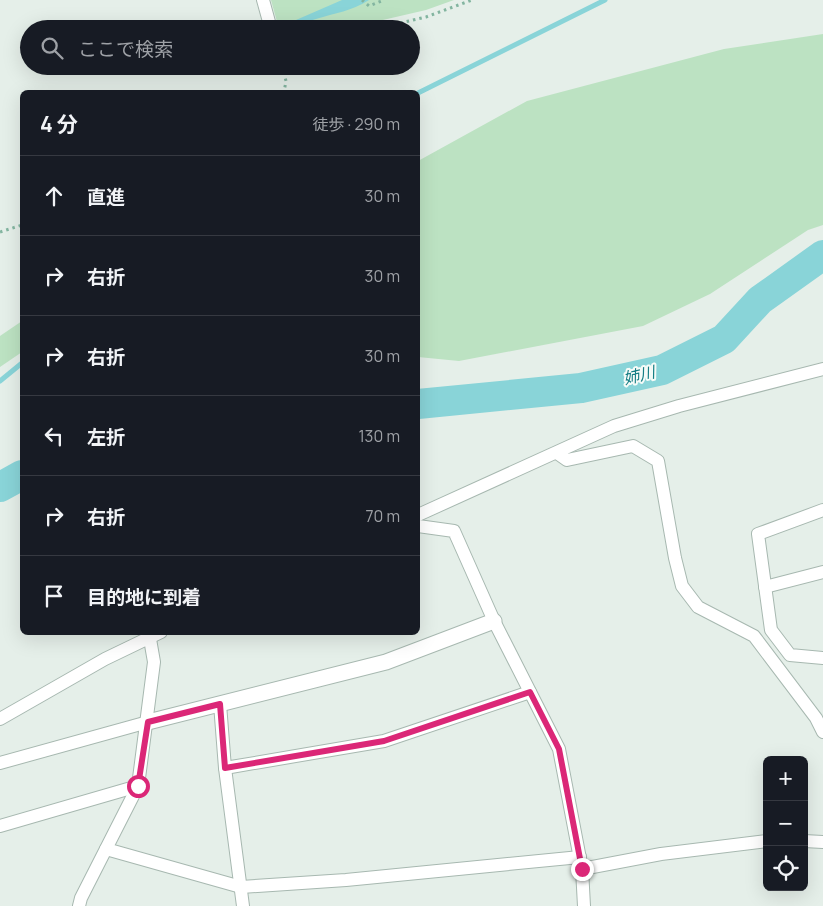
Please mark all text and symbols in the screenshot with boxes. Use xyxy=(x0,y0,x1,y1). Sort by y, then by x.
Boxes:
search box xyxy=(20,20,420,75)
icon: search xyxy=(38,34,66,62)
text: ここで検索 xyxy=(78,36,173,62)
text: 4 分 xyxy=(40,110,78,138)
text: 徒歩 · 290 m xyxy=(312,113,400,135)
icon: ahead xyxy=(40,182,68,210)
text: 直進 xyxy=(87,184,125,210)
text: 30 m xyxy=(365,185,400,207)
icon: right xyxy=(40,262,68,290)
text: 右折 xyxy=(87,264,125,290)
text: 30 m xyxy=(365,265,400,287)
icon: right xyxy=(40,342,68,370)
text: 右折 xyxy=(87,344,125,370)
text: 30 m xyxy=(365,345,400,367)
water label: 姉川 xyxy=(621,360,659,389)
icon: left xyxy=(40,422,68,450)
text: 左折 xyxy=(87,424,125,450)
text: 130 m xyxy=(358,425,400,447)
icon: right xyxy=(40,502,68,530)
text: 右折 xyxy=(87,504,125,530)
text: 70 m xyxy=(365,505,400,527)
icon: arrive xyxy=(40,582,68,610)
text: 目的地に到着 xyxy=(87,584,201,610)
map controls xyxy=(763,756,808,891)
button: + xyxy=(763,756,808,801)
route start xyxy=(127,775,150,798)
button: − xyxy=(763,801,808,846)
button: locate xyxy=(763,846,808,891)
route end xyxy=(571,858,594,881)

